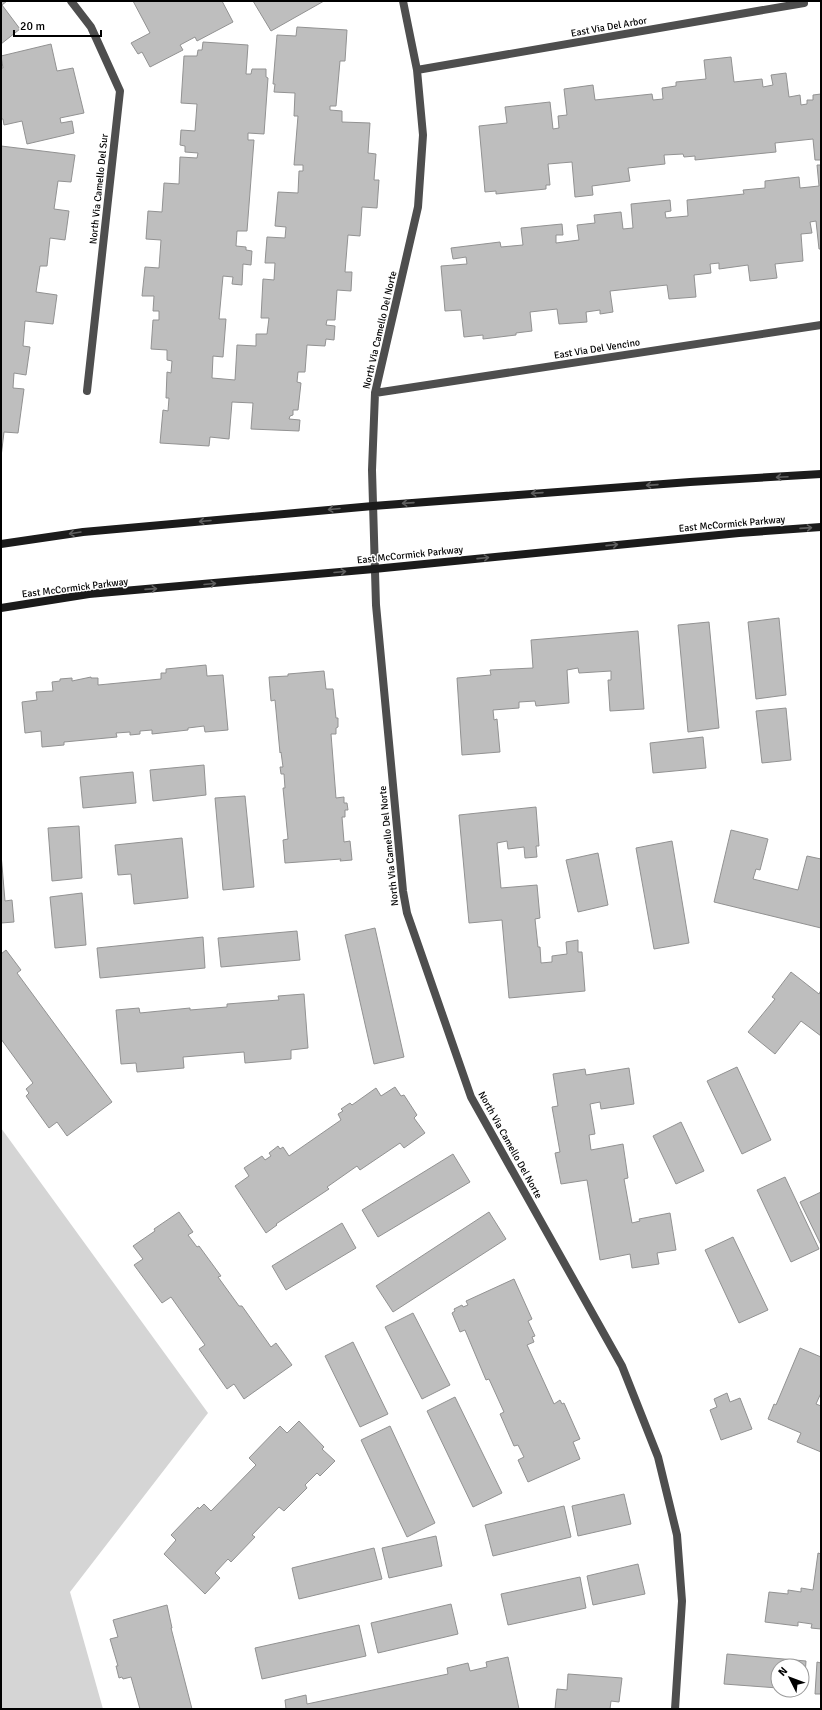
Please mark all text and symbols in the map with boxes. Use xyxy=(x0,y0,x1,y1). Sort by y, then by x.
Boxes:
scale bar xyxy=(14,12,101,38)
street label: East Via Del Arbor xyxy=(570,14,648,40)
text: 20 m xyxy=(20,19,45,34)
street label: North Via Camello Del Sur xyxy=(87,133,111,245)
street label: North Via Camello Del Norte xyxy=(361,270,399,390)
street label: East Via Del Vencino xyxy=(553,336,641,362)
one-way arrow xyxy=(776,473,789,480)
one-way arrow xyxy=(646,481,659,488)
one-way arrow xyxy=(531,490,544,497)
one-way arrow xyxy=(402,500,415,507)
one-way arrow xyxy=(328,506,341,513)
street label: East McCormick Parkway xyxy=(678,513,786,535)
one-way arrow xyxy=(199,517,212,524)
one-way arrow xyxy=(799,525,812,532)
one-way arrow xyxy=(69,529,82,537)
one-way arrow xyxy=(605,541,618,549)
street label: East McCormick Parkway xyxy=(356,543,464,567)
one-way arrow xyxy=(476,554,489,562)
one-way arrow xyxy=(333,568,346,576)
street label: East McCormick Parkway xyxy=(21,575,129,600)
one-way arrow xyxy=(203,580,216,588)
one-way arrow xyxy=(144,586,157,593)
street label: North Via Camello Del Norte xyxy=(377,785,401,907)
street label: North Via Camello Del Norte xyxy=(475,1089,545,1201)
north arrow xyxy=(770,1658,810,1698)
text: N xyxy=(776,1664,790,1679)

